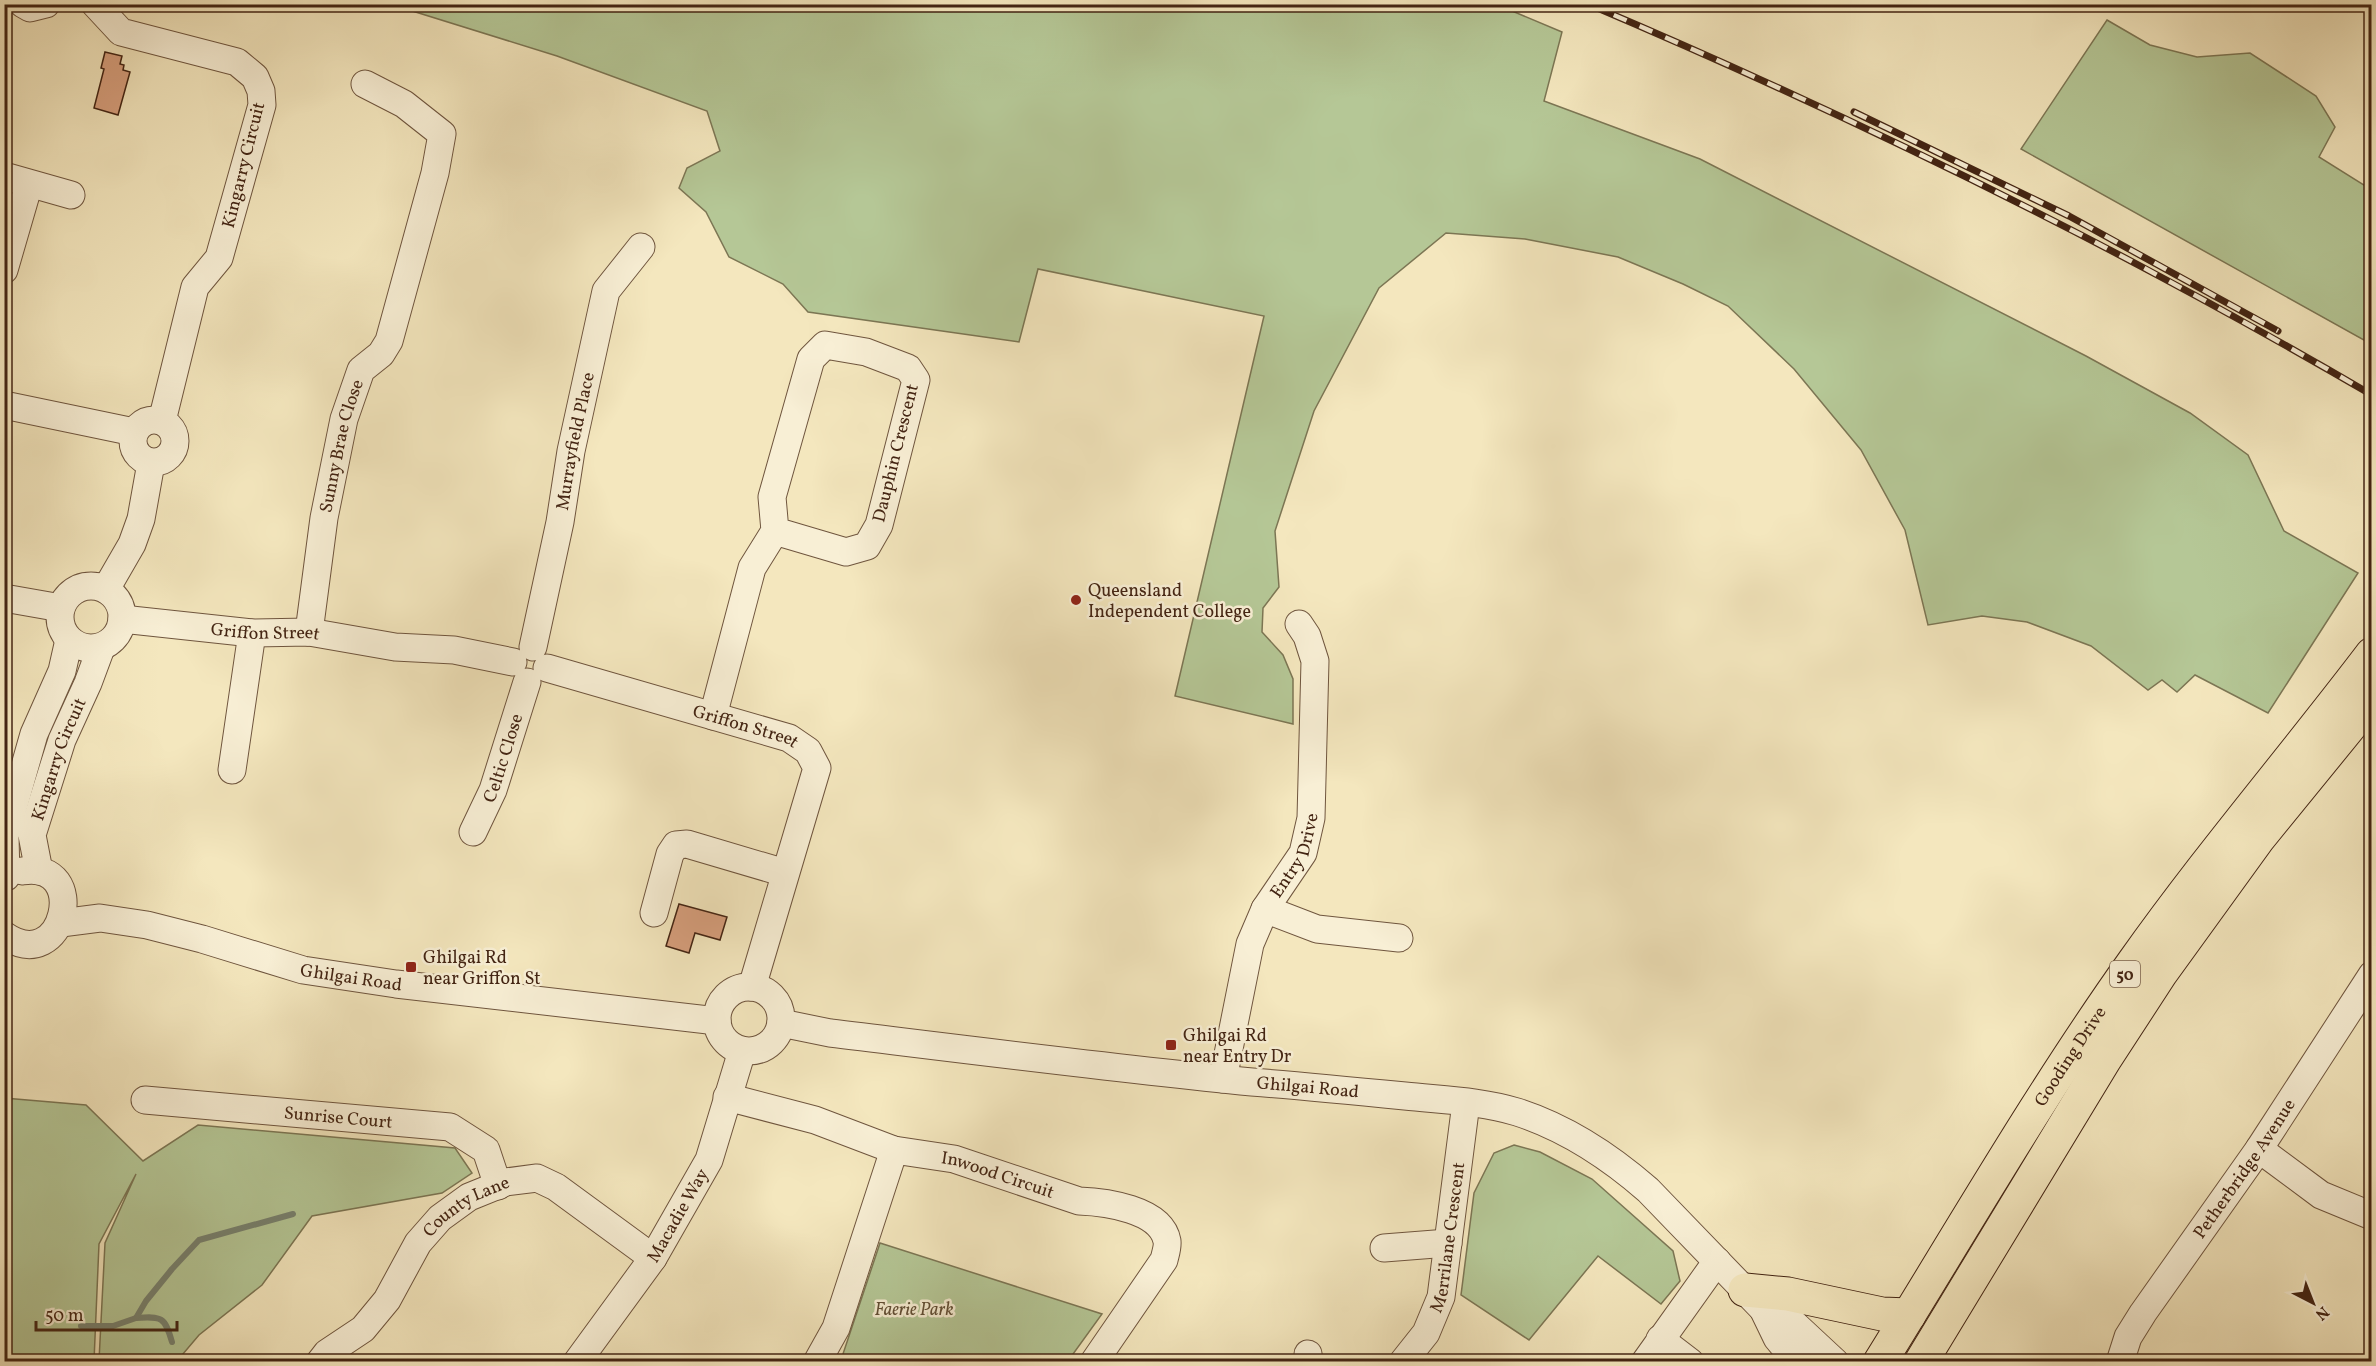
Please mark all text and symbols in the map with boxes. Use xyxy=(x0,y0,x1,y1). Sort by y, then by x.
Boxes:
street label: Kingarry Circuit xyxy=(217,100,272,231)
street label: Murrayfield Place xyxy=(551,370,602,512)
street label: Sunny Brae Close xyxy=(314,376,371,515)
street label: Dauphin Crescent xyxy=(867,381,926,525)
place label: Queensland Independent College xyxy=(1088,579,1251,625)
marker: Queensland Independent College xyxy=(1069,593,1083,607)
street label: Griffon Street xyxy=(209,618,322,648)
street label: Kingarry Circuit xyxy=(26,694,94,824)
street label: Griffon Street xyxy=(689,700,803,755)
street label: Celtic Close xyxy=(478,711,530,807)
street label: Entry Drive xyxy=(1265,813,1325,904)
place label: Ghilgai Rd near Griffon St xyxy=(423,946,541,992)
street label: Ghilgai Road xyxy=(298,959,403,999)
marker: Ghilgai Rd near Griffon St xyxy=(404,960,418,974)
road number: 50 xyxy=(2110,961,2140,987)
street label: Gooding Drive xyxy=(2029,1002,2113,1112)
place label: Ghilgai Rd near Entry Dr xyxy=(1183,1024,1292,1070)
marker: Ghilgai Rd near Entry Dr xyxy=(1164,1038,1178,1052)
street label: Ghilgai Road xyxy=(1256,1071,1360,1105)
street label: Petherbridge Avenue xyxy=(2188,1094,2302,1244)
street label: Sunrise Court xyxy=(283,1101,394,1136)
street label: Inwood Circuit xyxy=(939,1146,1057,1206)
street label: Merrilane Crescent xyxy=(1425,1161,1472,1317)
street label: Macadie Way xyxy=(642,1164,716,1268)
street label: County Lane xyxy=(418,1171,514,1243)
north arrow xyxy=(2283,1273,2343,1333)
scale bar xyxy=(36,1294,177,1332)
park label: Faerie Park xyxy=(874,1298,954,1323)
text: N xyxy=(2310,1301,2333,1325)
text: 50 m xyxy=(45,1304,84,1329)

